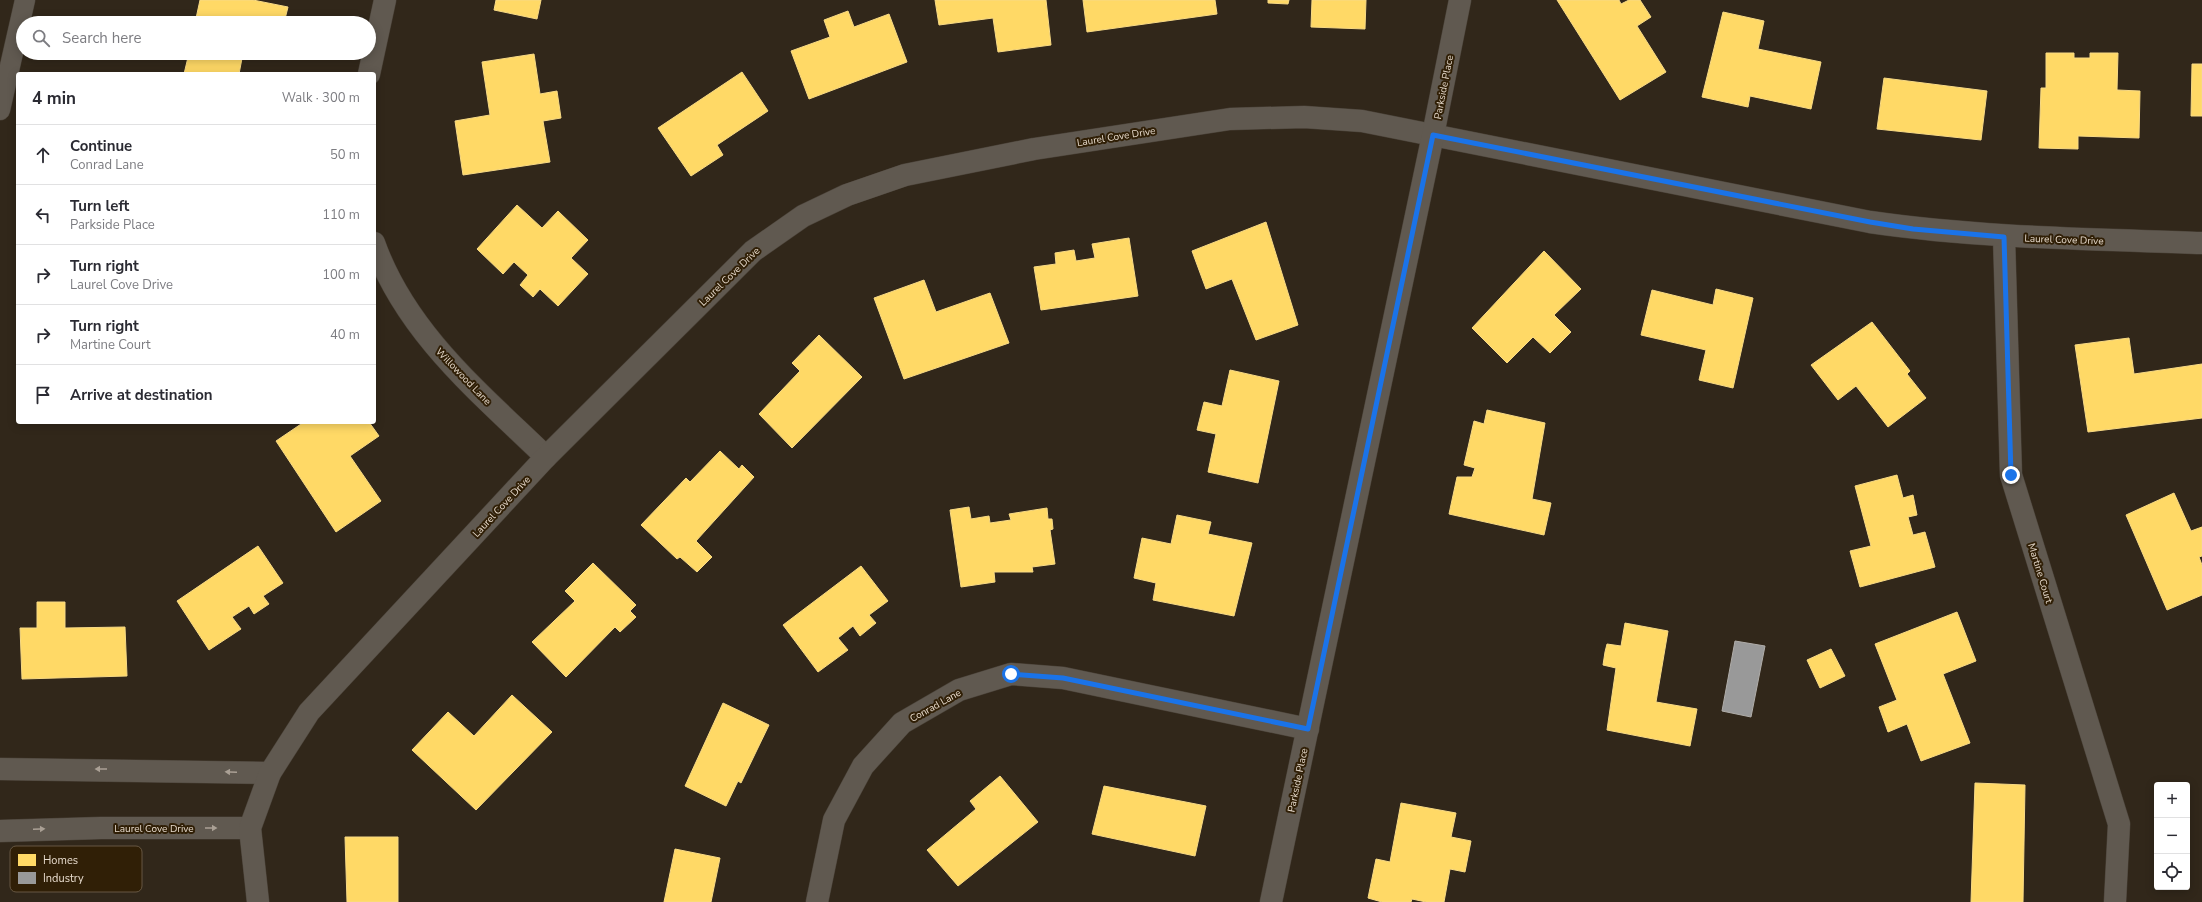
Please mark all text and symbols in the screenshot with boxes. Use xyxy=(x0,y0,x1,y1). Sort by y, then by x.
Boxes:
search box xyxy=(16,16,376,60)
icon: search xyxy=(30,27,52,49)
text: Search here xyxy=(62,28,142,48)
street label: Parkside Place xyxy=(1431,54,1457,121)
text: 4 min xyxy=(32,87,76,110)
text: Walk · 300 m xyxy=(282,89,360,107)
street label: Laurel Cove Drive xyxy=(1076,124,1156,150)
text: Continue xyxy=(70,136,132,156)
icon: ahead xyxy=(32,144,54,166)
text: 50 m xyxy=(330,146,360,164)
text: Conrad Lane xyxy=(70,156,144,174)
text: Turn left xyxy=(70,196,129,216)
icon: left xyxy=(32,204,54,226)
text: 110 m xyxy=(322,206,360,224)
text: Parkside Place xyxy=(70,216,155,234)
street label: Laurel Cove Drive xyxy=(2024,232,2104,248)
street label: Laurel Cove Drive xyxy=(696,244,763,309)
text: Turn right xyxy=(70,256,139,276)
icon: right xyxy=(32,264,54,286)
text: 100 m xyxy=(322,266,360,284)
text: Laurel Cove Drive xyxy=(70,276,173,294)
text: Turn right xyxy=(70,316,139,336)
icon: right xyxy=(32,324,54,346)
text: 40 m xyxy=(330,326,360,344)
text: Martine Court xyxy=(70,336,151,354)
street label: Willowood Lane xyxy=(432,345,494,408)
icon: arrive xyxy=(32,384,54,406)
text: Arrive at destination xyxy=(70,385,213,405)
route end xyxy=(2002,466,2020,484)
street label: Laurel Cove Drive xyxy=(470,473,534,540)
street label: Martine Court xyxy=(2024,542,2056,605)
route start xyxy=(1002,665,1020,683)
street label: Conrad Lane xyxy=(907,686,964,726)
street label: Parkside Place xyxy=(1284,747,1312,814)
one-way arrow xyxy=(94,766,107,772)
one-way arrow xyxy=(224,769,237,775)
map controls xyxy=(2154,782,2190,890)
button: + xyxy=(2154,782,2190,818)
button: − xyxy=(2154,818,2190,854)
street label: Laurel Cove Drive xyxy=(114,822,194,836)
one-way arrow xyxy=(205,825,218,831)
one-way arrow xyxy=(33,826,45,833)
legend xyxy=(10,846,142,892)
text: Homes xyxy=(43,853,78,868)
button: locate xyxy=(2154,854,2190,890)
text: Industry xyxy=(43,871,84,886)

